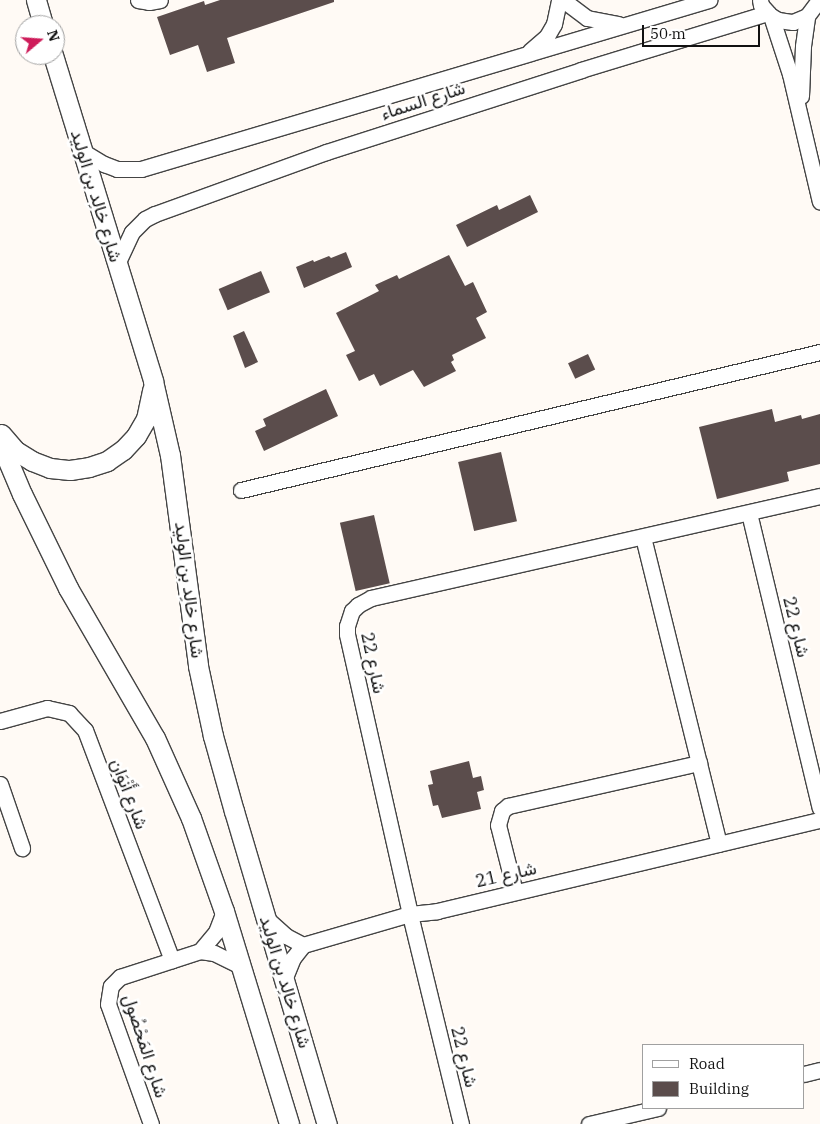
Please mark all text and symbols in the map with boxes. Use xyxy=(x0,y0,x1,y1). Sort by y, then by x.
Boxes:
north arrow xyxy=(15,15,65,65)
scale bar xyxy=(645,15,762,47)
text: 50 m xyxy=(650,24,686,43)
text: N xyxy=(43,28,64,44)
street label: شارع السماء xyxy=(378,77,468,125)
street label: شارع خالِد بن الوليد xyxy=(66,127,126,265)
street label: شارع خالِد بن الوليد xyxy=(170,521,208,659)
street label: شارع 22 xyxy=(778,594,814,660)
street label: شارع 22 xyxy=(356,630,390,696)
street label: شارع أَنْوَان xyxy=(106,756,152,832)
street label: شارع 21 xyxy=(473,858,539,892)
street label: شارع خالِد بن الوليد xyxy=(255,913,315,1051)
street label: شارع المَحْصُول xyxy=(118,992,172,1100)
street label: شارع 22 xyxy=(446,1024,482,1090)
legend xyxy=(642,1044,805,1109)
text: Road xyxy=(689,1054,725,1073)
text: Building xyxy=(689,1079,749,1098)

